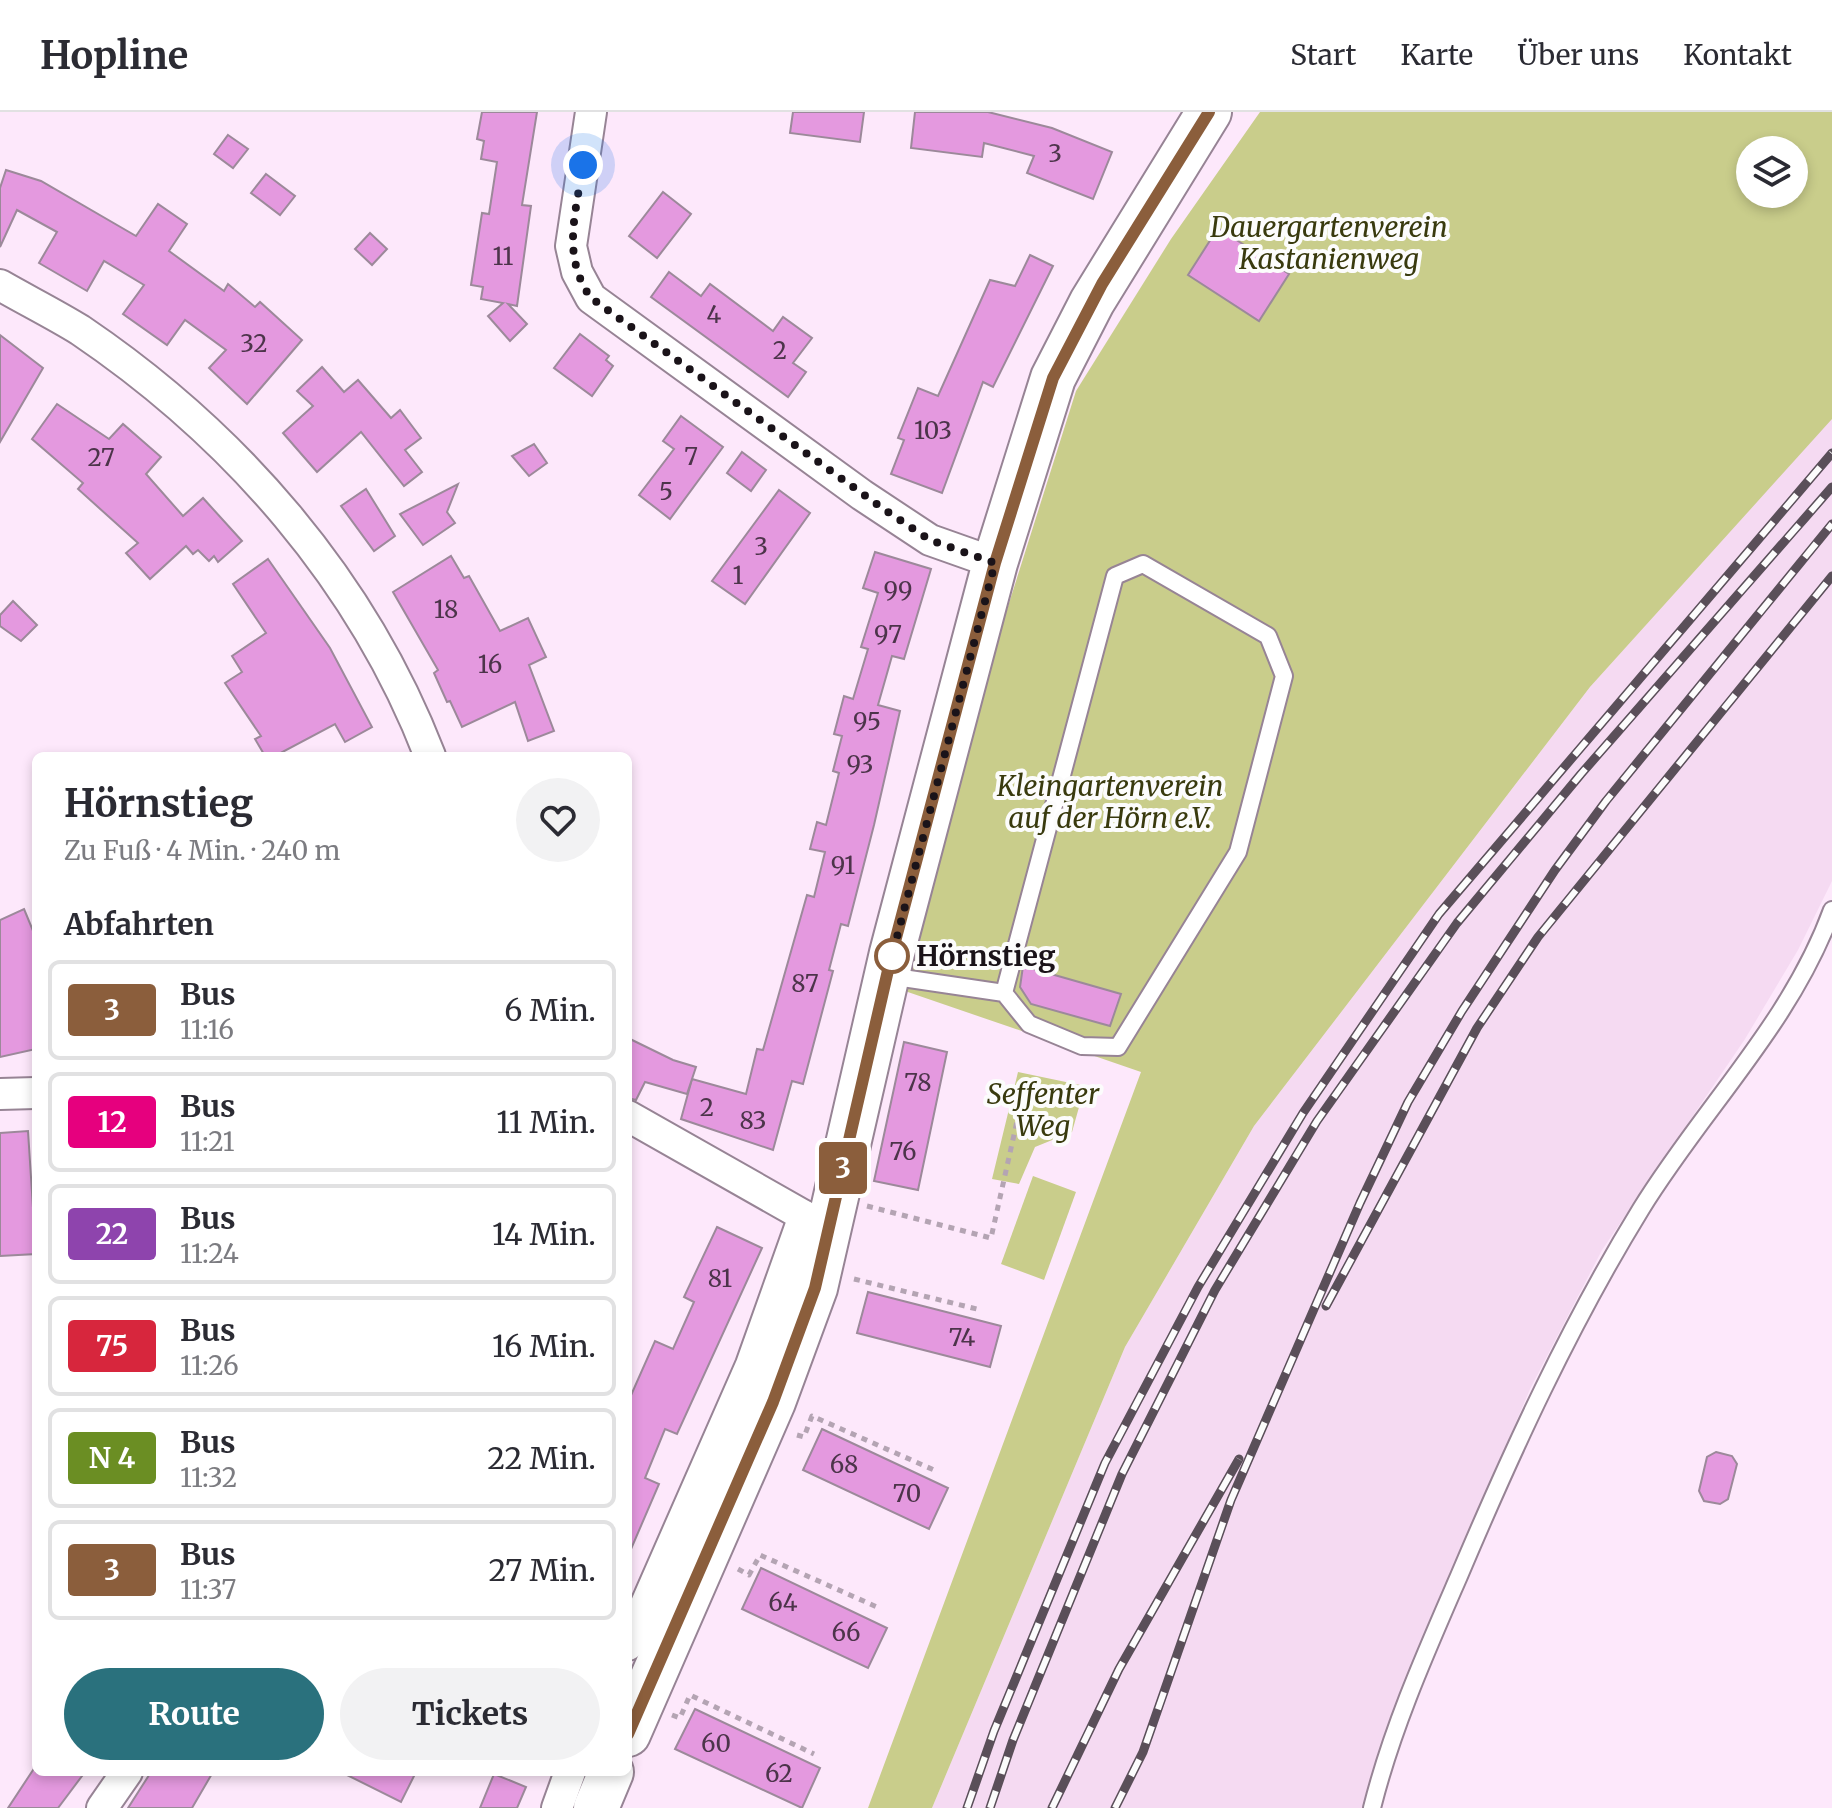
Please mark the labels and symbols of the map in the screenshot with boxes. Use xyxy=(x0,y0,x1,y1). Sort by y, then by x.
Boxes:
house number: 3 xyxy=(1048,138,1062,169)
your location xyxy=(563,145,603,185)
park label: Dauergartenverein Kastanienweg xyxy=(1209,209,1448,277)
house number: 11 xyxy=(493,241,514,272)
house number: 4 xyxy=(707,299,722,330)
house number: 32 xyxy=(240,328,268,359)
house number: 2 xyxy=(773,335,787,366)
house number: 103 xyxy=(914,415,952,446)
house number: 7 xyxy=(684,441,698,472)
house number: 27 xyxy=(87,442,115,473)
house number: 5 xyxy=(659,476,673,507)
house number: 3 xyxy=(754,531,768,562)
house number: 1 xyxy=(733,560,744,591)
house number: 99 xyxy=(883,575,913,606)
house number: 18 xyxy=(434,594,458,625)
house number: 97 xyxy=(874,619,902,650)
house number: 16 xyxy=(478,649,502,680)
house number: 95 xyxy=(853,706,881,737)
house number: 93 xyxy=(846,749,874,780)
park label: Kleingartenverein auf der Hörn e.V. xyxy=(996,768,1223,836)
house number: 91 xyxy=(831,850,855,881)
place label: Hörnstieg xyxy=(916,938,1056,974)
marker: Hörnstieg xyxy=(875,939,909,973)
house number: 87 xyxy=(791,968,819,999)
house number: 78 xyxy=(904,1067,932,1098)
park label: Seffenter Weg xyxy=(987,1076,1100,1144)
house number: 2 xyxy=(700,1092,714,1123)
house number: 83 xyxy=(739,1105,767,1136)
house number: 76 xyxy=(890,1136,916,1167)
line badge: 3 xyxy=(817,1142,869,1194)
house number: 81 xyxy=(708,1263,732,1294)
house number: 74 xyxy=(949,1322,975,1353)
house number: 68 xyxy=(830,1449,858,1480)
house number: 70 xyxy=(893,1478,921,1509)
house number: 64 xyxy=(768,1587,798,1618)
house number: 66 xyxy=(832,1617,860,1648)
house number: 60 xyxy=(701,1728,731,1759)
house number: 62 xyxy=(765,1758,793,1789)

